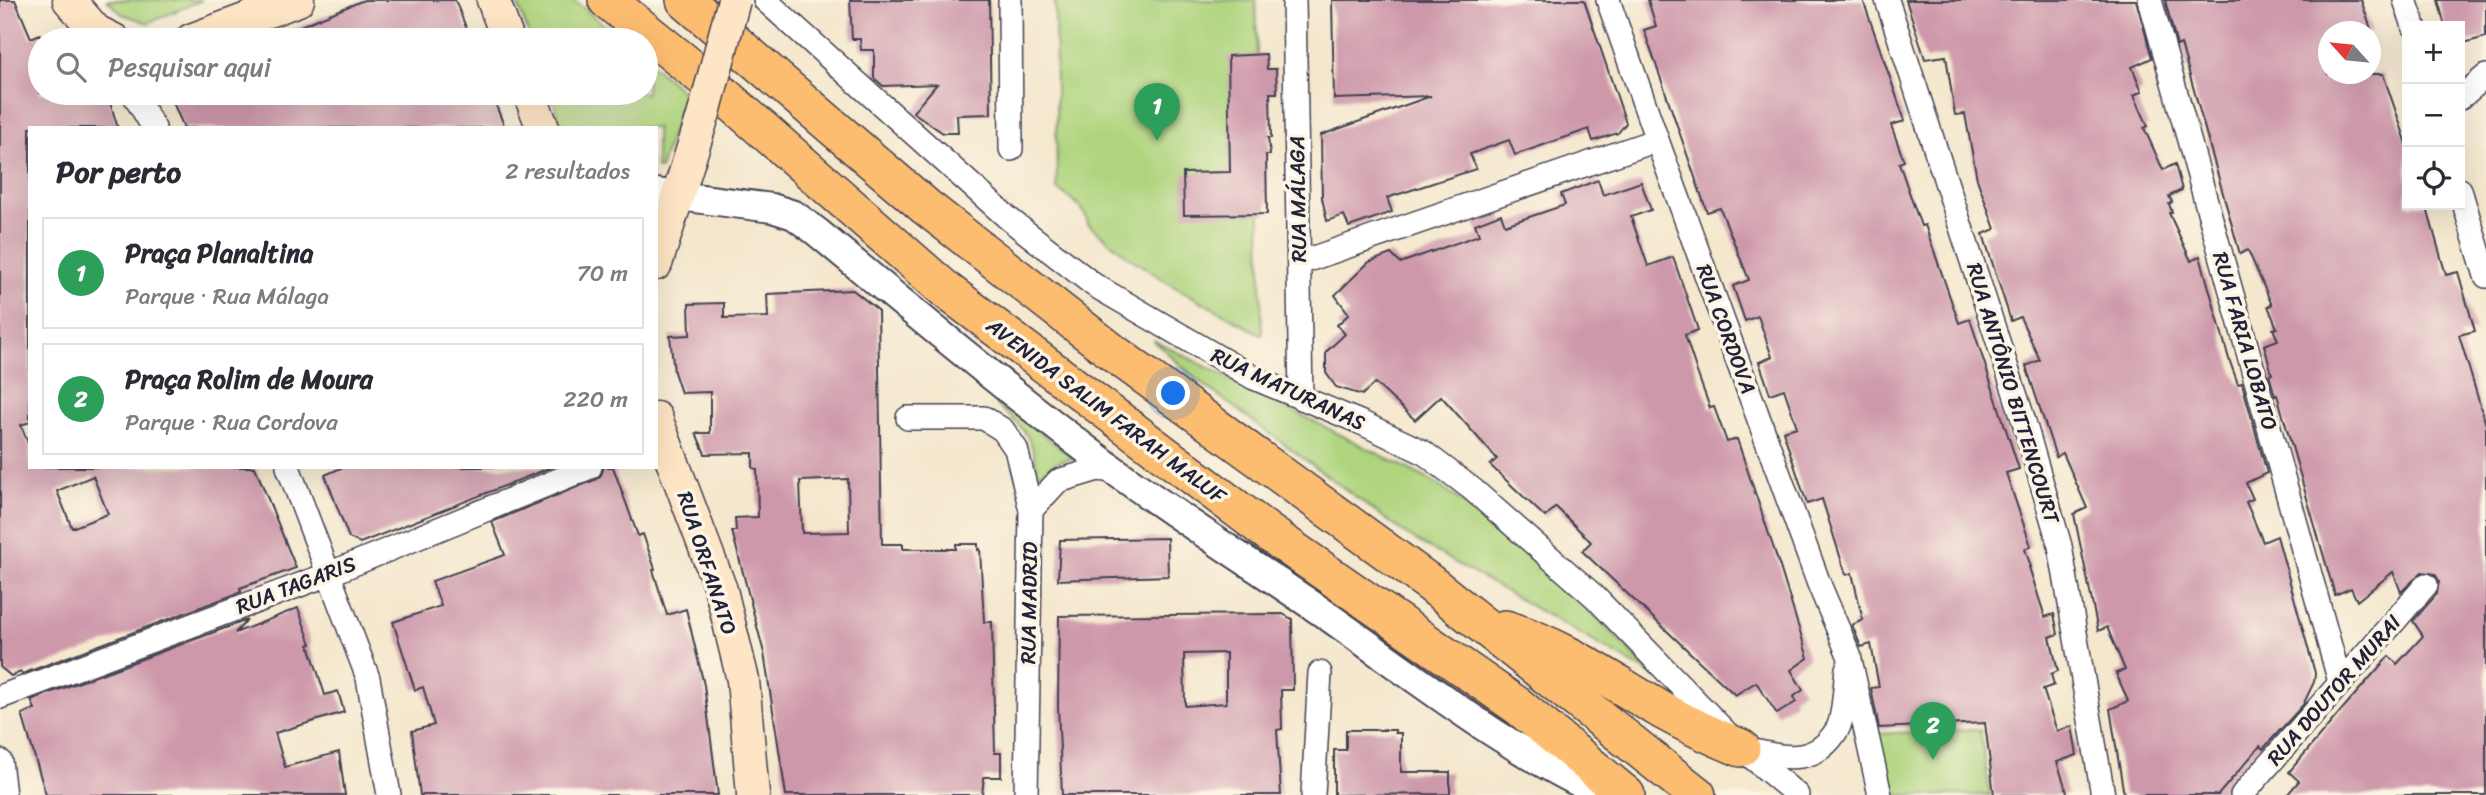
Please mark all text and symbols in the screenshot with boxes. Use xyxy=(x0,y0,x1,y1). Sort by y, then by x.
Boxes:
north arrow xyxy=(2318,21,2381,84)
map controls xyxy=(2402,21,2465,210)
button: + xyxy=(2402,21,2465,84)
search box xyxy=(28,28,658,105)
text: Pesquisar aqui xyxy=(108,44,271,90)
icon: search xyxy=(52,48,90,86)
pin: 1 xyxy=(1134,83,1180,141)
button: − xyxy=(2402,84,2465,147)
street label: RUA MÁLAGA xyxy=(1278,135,1318,263)
text: Por perto xyxy=(56,145,181,199)
button: locate xyxy=(2402,147,2465,210)
text: 2 resultados xyxy=(505,151,630,192)
text: Praça Planaltina xyxy=(125,230,313,276)
street label: RUA FARIA LOBATO xyxy=(2201,247,2289,435)
text: 1 xyxy=(76,253,86,294)
text: 70 m xyxy=(577,253,628,294)
street label: RUA CORDOVA xyxy=(1685,258,1767,400)
street label: RUA ANTÔNIO BITTENCOURT xyxy=(1955,258,2071,530)
text: Parque · Rua Málaga xyxy=(125,276,329,317)
street label: AVENIDA SALIM FARAH MALUF xyxy=(977,307,1235,515)
street label: RUA MATURANAS xyxy=(1204,337,1372,441)
text: Praça Rolim de Moura xyxy=(125,356,373,402)
your location xyxy=(1156,376,1190,410)
text: 2 xyxy=(74,379,88,420)
text: 220 m xyxy=(563,379,628,420)
text: Parque · Rua Cordova xyxy=(125,402,338,443)
street label: RUA ORFANATO xyxy=(666,486,748,640)
street label: RUA MADRID xyxy=(1009,541,1049,665)
street label: RUA TAGARIS xyxy=(230,545,362,625)
street label: RUA DOUTOR MURAI xyxy=(2257,605,2411,775)
pin: 2 xyxy=(1910,702,1956,760)

